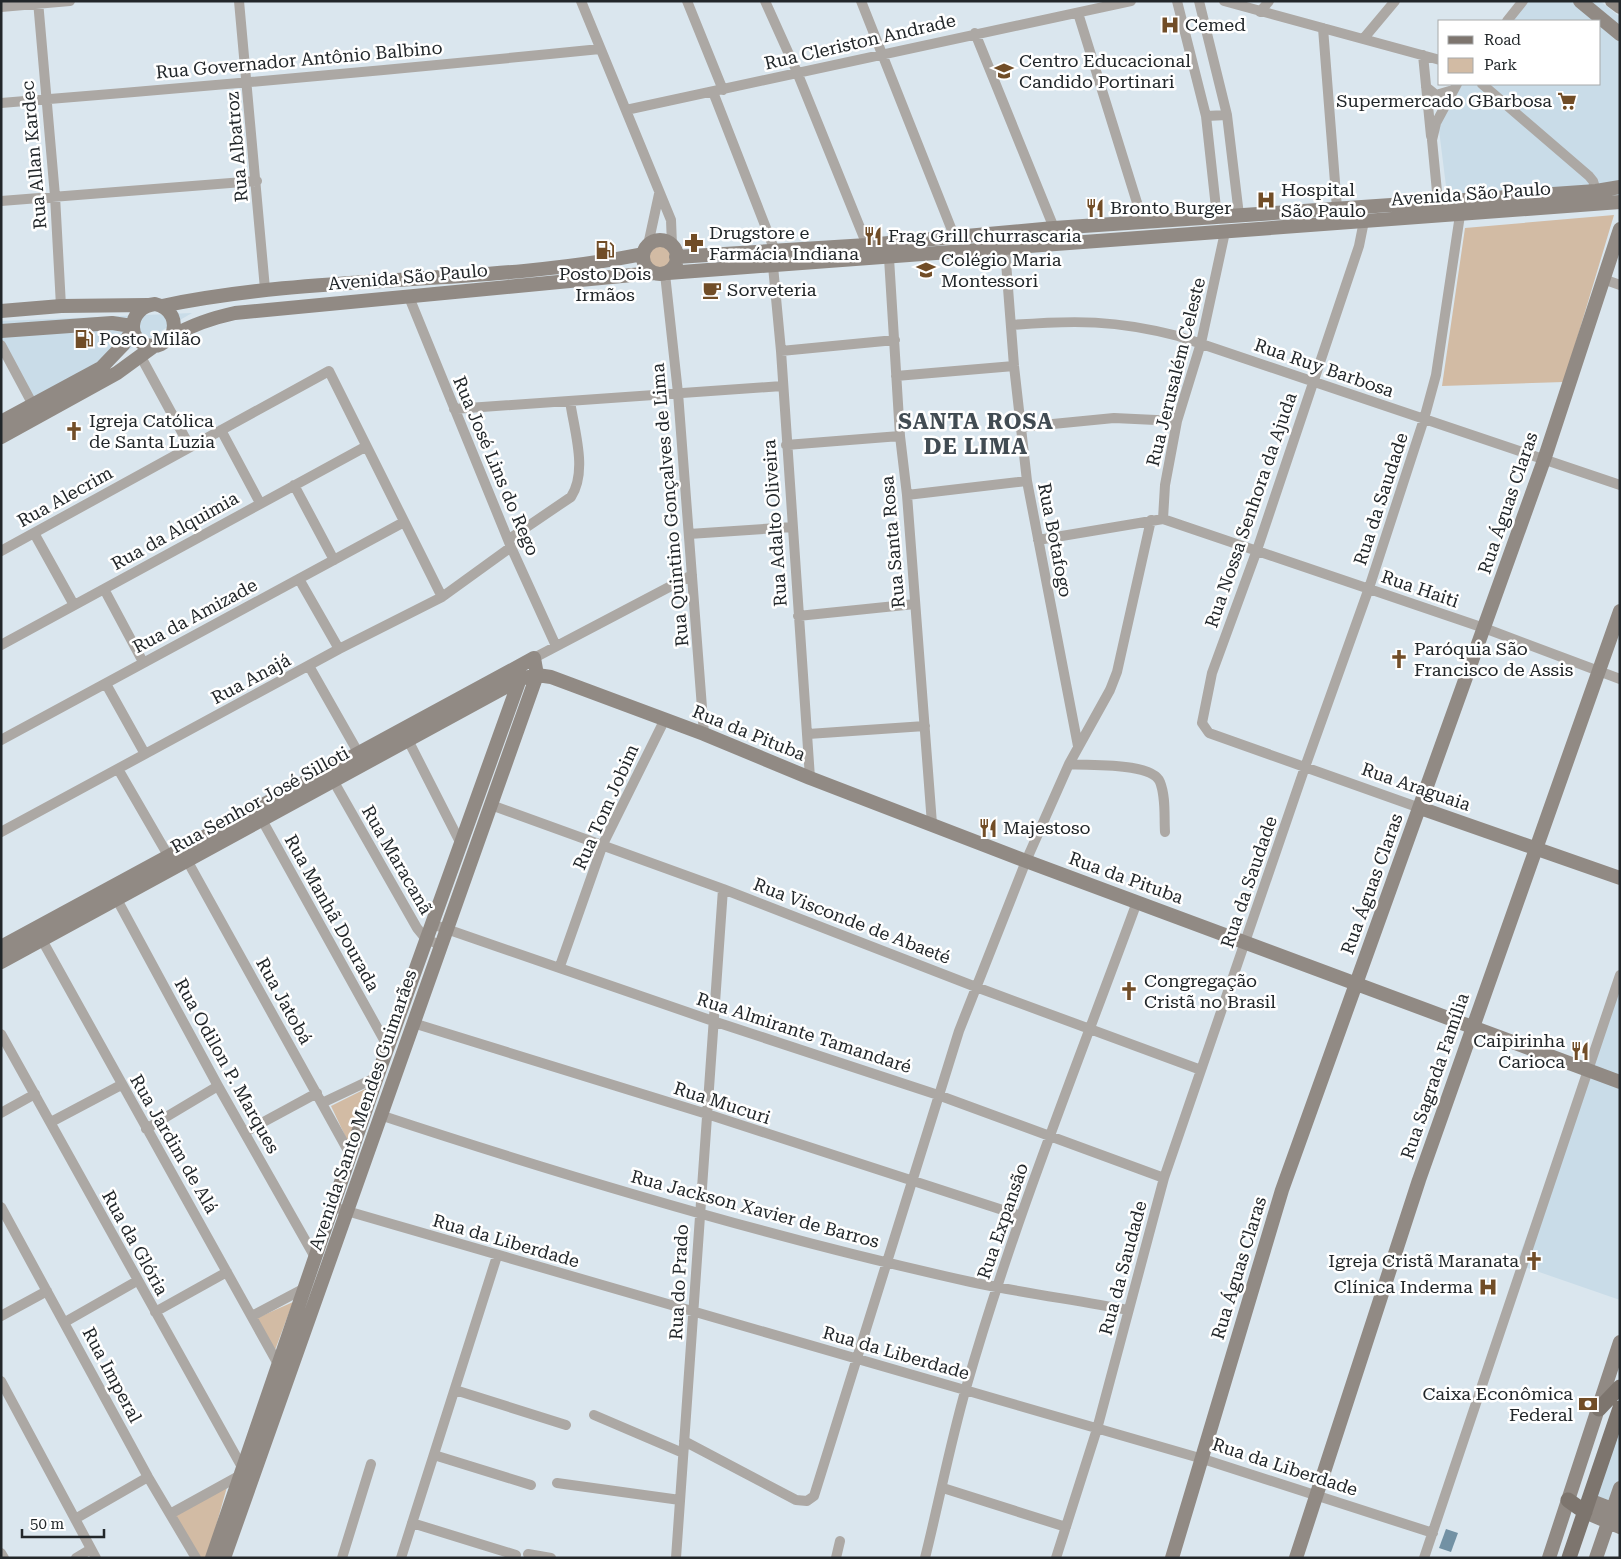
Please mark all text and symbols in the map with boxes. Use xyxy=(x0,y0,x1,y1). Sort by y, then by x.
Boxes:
street label: Rua Cleriston Andrade xyxy=(762,9,958,74)
hospital icon: Cemed xyxy=(1159,14,1181,36)
place label: Cemed xyxy=(1185,14,1246,35)
legend xyxy=(1438,20,1601,85)
text: Road xyxy=(1484,31,1521,49)
street label: Rua Governador Antônio Balbino xyxy=(155,36,443,83)
place label: Centro Educacional Candido Portinari xyxy=(1019,50,1191,92)
text: Park xyxy=(1484,56,1518,74)
school or university icon: Centro Educacional Candido Portinari xyxy=(993,60,1015,82)
street label: Rua Allan Kardec xyxy=(17,80,50,230)
place label: Supermercado GBarbosa xyxy=(1336,90,1552,111)
supermarket icon: Supermercado GBarbosa xyxy=(1556,90,1578,112)
street label: Rua Albatroz xyxy=(221,91,252,203)
street label: Avenida São Paulo xyxy=(1390,177,1552,210)
place label: Hospital São Paulo xyxy=(1281,179,1366,221)
hospital icon: Hospital São Paulo xyxy=(1255,189,1277,211)
restaurant icon: Bronto Burger xyxy=(1084,197,1106,219)
place label: Bronto Burger xyxy=(1110,197,1231,218)
place label: Drugstore e Farmácia Indiana xyxy=(709,222,859,264)
restaurant icon: Frag Grill churrascaria xyxy=(862,225,884,247)
place label: Frag Grill churrascaria xyxy=(888,225,1082,246)
pharmacy icon: Drugstore e Farmácia Indiana xyxy=(683,232,705,254)
fuel station icon: Posto Dois Irmãos xyxy=(594,239,616,261)
place label: Colégio Maria Montessori xyxy=(941,249,1062,291)
street label: Avenida São Paulo xyxy=(327,259,489,294)
school or university icon: Colégio Maria Montessori xyxy=(915,259,937,281)
place label: Posto Dois Irmãos xyxy=(559,263,651,305)
street label: Rua Jerusalém Celeste xyxy=(1142,275,1209,468)
cafe icon: Sorveteria xyxy=(701,279,723,301)
place label: Sorveteria xyxy=(727,279,817,300)
fuel station icon: Posto Milão xyxy=(73,328,95,350)
place label: Posto Milão xyxy=(99,328,201,349)
street label: Rua Ruy Barbosa xyxy=(1252,334,1397,401)
street label: Rua Quintino Gonçalves de Lima xyxy=(647,362,692,648)
street label: Rua José Lins do Rego xyxy=(449,373,544,559)
street label: Rua Nossa Senhora da Ajuda xyxy=(1200,389,1301,630)
district label: SANTA ROSA DE LIMA xyxy=(898,409,1054,459)
place label: Igreja Católica de Santa Luzia xyxy=(89,410,215,452)
church icon: Igreja Católica de Santa Luzia xyxy=(63,420,85,442)
street label: Rua Águas Claras xyxy=(1473,429,1542,576)
street label: Rua da Saudade xyxy=(1349,430,1412,568)
street label: Rua Adalto Oliveira xyxy=(758,439,791,607)
street label: Rua Alecrim xyxy=(13,462,116,531)
street label: Rua Santa Rosa xyxy=(876,475,909,609)
street label: Rua Botafogo xyxy=(1034,481,1077,599)
street label: Rua da Alquimia xyxy=(107,487,242,574)
street label: Rua Haiti xyxy=(1379,566,1462,612)
street label: Rua da Amizade xyxy=(129,574,261,657)
place label: Paróquia São Francisco de Assis xyxy=(1414,638,1573,680)
church icon: Paróquia São Francisco de Assis xyxy=(1388,648,1410,670)
street label: Rua Anajá xyxy=(208,649,294,708)
street label: Rua da Pituba xyxy=(690,700,809,765)
street label: Rua Tom Jobim xyxy=(568,741,643,873)
street label: Rua Senhor José Silloti xyxy=(167,742,353,857)
street label: Rua Araguaia xyxy=(1359,758,1474,815)
street label: Rua Maracanã xyxy=(358,801,437,918)
street label: Rua Águas Claras xyxy=(1336,810,1407,957)
street label: Rua da Saudade xyxy=(1216,813,1281,951)
restaurant icon: Majestoso xyxy=(977,817,999,839)
place label: Majestoso xyxy=(1003,817,1091,838)
street label: Rua Manhã Dourada xyxy=(281,831,384,995)
street label: Rua da Pituba xyxy=(1066,847,1186,908)
street label: Rua Visconde de Abaeté xyxy=(751,873,954,968)
street label: Rua Jatobá xyxy=(252,954,317,1048)
street label: Avenida Santo Mendes Guimarães xyxy=(304,967,421,1253)
place label: Congregação Cristã no Brasil xyxy=(1144,970,1276,1012)
street label: Rua Odilon P. Marques xyxy=(171,975,284,1157)
church icon: Congregação Cristã no Brasil xyxy=(1118,980,1140,1002)
street label: Rua Almirante Tamandaré xyxy=(694,988,914,1077)
street label: Rua Sagrada Família xyxy=(1396,990,1473,1162)
place label: Caipirinha Carioca xyxy=(1473,1030,1565,1072)
restaurant icon: Caipirinha Carioca xyxy=(1569,1040,1591,1062)
street label: Rua Jardim de Alá xyxy=(126,1071,223,1217)
street label: Rua Mucuri xyxy=(671,1077,773,1128)
street label: Rua Expansão xyxy=(973,1160,1032,1282)
street label: Rua Jackson Xavier de Barros xyxy=(629,1165,882,1252)
street label: Rua da Glória xyxy=(98,1187,173,1299)
street label: Rua Águas Claras xyxy=(1207,1194,1270,1342)
street label: Rua da Saudade xyxy=(1094,1198,1151,1337)
street label: Rua da Liberdade xyxy=(430,1210,582,1272)
street label: Rua do Prado xyxy=(665,1224,692,1340)
place label: Igreja Cristã Maranata xyxy=(1328,1250,1519,1271)
church icon: Igreja Cristã Maranata xyxy=(1523,1250,1545,1272)
place label: Clínica Inderma xyxy=(1334,1276,1473,1297)
hospital icon: Clínica Inderma xyxy=(1477,1276,1499,1298)
street label: Rua da Liberdade xyxy=(820,1322,972,1384)
street label: Rua Imperal xyxy=(79,1323,147,1426)
place label: Caixa Econômica Federal xyxy=(1422,1383,1573,1425)
bank icon: Caixa Econômica Federal xyxy=(1577,1393,1599,1415)
street label: Rua da Liberdade xyxy=(1210,1433,1361,1500)
scale bar xyxy=(22,1506,105,1538)
text: 50 m xyxy=(30,1515,65,1533)

